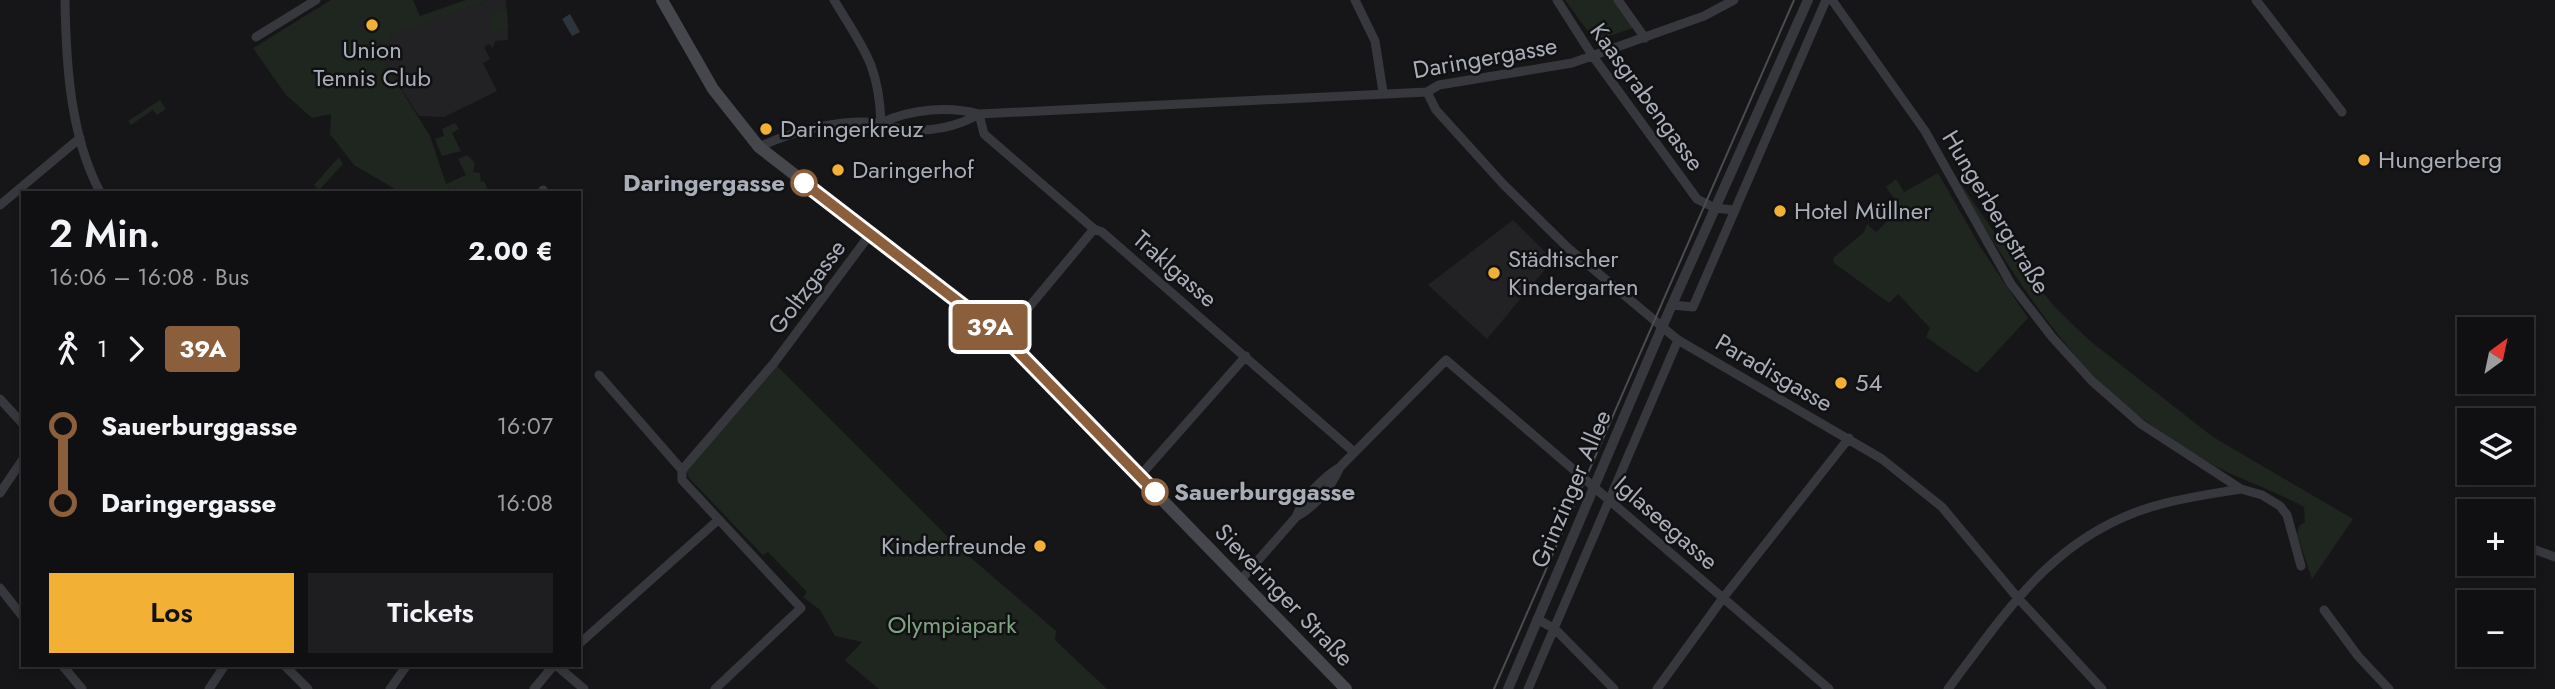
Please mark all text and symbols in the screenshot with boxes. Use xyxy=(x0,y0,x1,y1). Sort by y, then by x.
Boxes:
street label: Kaasgrabengasse xyxy=(1582,15,1713,178)
marker: Union Tennis Club xyxy=(364,17,380,33)
street label: Daringergasse xyxy=(1410,28,1560,87)
place label: Union Tennis Club xyxy=(313,32,431,95)
place label: Daringerkreuz xyxy=(780,111,924,146)
marker: Daringerkreuz xyxy=(758,121,774,137)
street label: Hungerbergstraße xyxy=(1934,123,2059,300)
place label: Hungerberg xyxy=(2378,142,2502,177)
place label: Daringerhof xyxy=(852,152,975,187)
marker: Hungerberg xyxy=(2356,152,2372,168)
marker: Daringerhof xyxy=(830,162,846,178)
place label: Daringergasse xyxy=(623,165,785,200)
marker: Daringergasse xyxy=(791,170,817,196)
place label: Hotel Müllner xyxy=(1794,193,1932,228)
marker: Hotel Müllner xyxy=(1772,203,1788,219)
text: 2 Min. xyxy=(49,206,161,261)
street label: Traklgasse xyxy=(1125,222,1225,315)
text: 2.00 € xyxy=(468,232,553,270)
street label: Goltzgasse xyxy=(759,232,854,341)
place label: Städtischer Kindergarten xyxy=(1508,241,1639,304)
text: 16:06 – 16:08 · Bus xyxy=(49,260,249,294)
marker: Städtischer Kindergarten xyxy=(1486,265,1502,281)
line badge: 39A xyxy=(950,304,1030,350)
text: 39A xyxy=(967,309,1013,344)
north arrow xyxy=(2457,317,2534,394)
map controls xyxy=(2457,317,2534,667)
street label: Paradisgasse xyxy=(1709,325,1839,420)
icon: walk xyxy=(49,330,87,368)
icon: forward xyxy=(117,330,155,368)
text: 39A xyxy=(179,331,226,366)
text: 1 xyxy=(97,332,107,366)
place label: 54 xyxy=(1855,365,1883,400)
marker: 54 xyxy=(1833,375,1849,391)
street label: Grinzinger Allee xyxy=(1521,404,1620,573)
text: Sauerburggasse xyxy=(101,407,297,445)
button: layers xyxy=(2457,408,2534,485)
text: 16:07 xyxy=(497,409,553,443)
street label: Iglaseegasse xyxy=(1607,467,1726,578)
place label: Sauerburggasse xyxy=(1174,474,1355,509)
marker: Sauerburggasse xyxy=(1142,479,1168,505)
text: Daringergasse xyxy=(101,484,276,522)
text: 16:08 xyxy=(496,486,553,520)
button: + xyxy=(2457,499,2534,576)
street label: Sieveringer Straße xyxy=(1207,515,1362,674)
place label: Kinderfreunde xyxy=(881,528,1026,563)
marker: Kinderfreunde xyxy=(1032,538,1048,554)
button: Los xyxy=(49,573,294,653)
button: Tickets xyxy=(308,573,553,653)
button: − xyxy=(2457,590,2534,667)
park label: Olympiapark xyxy=(887,607,1017,642)

